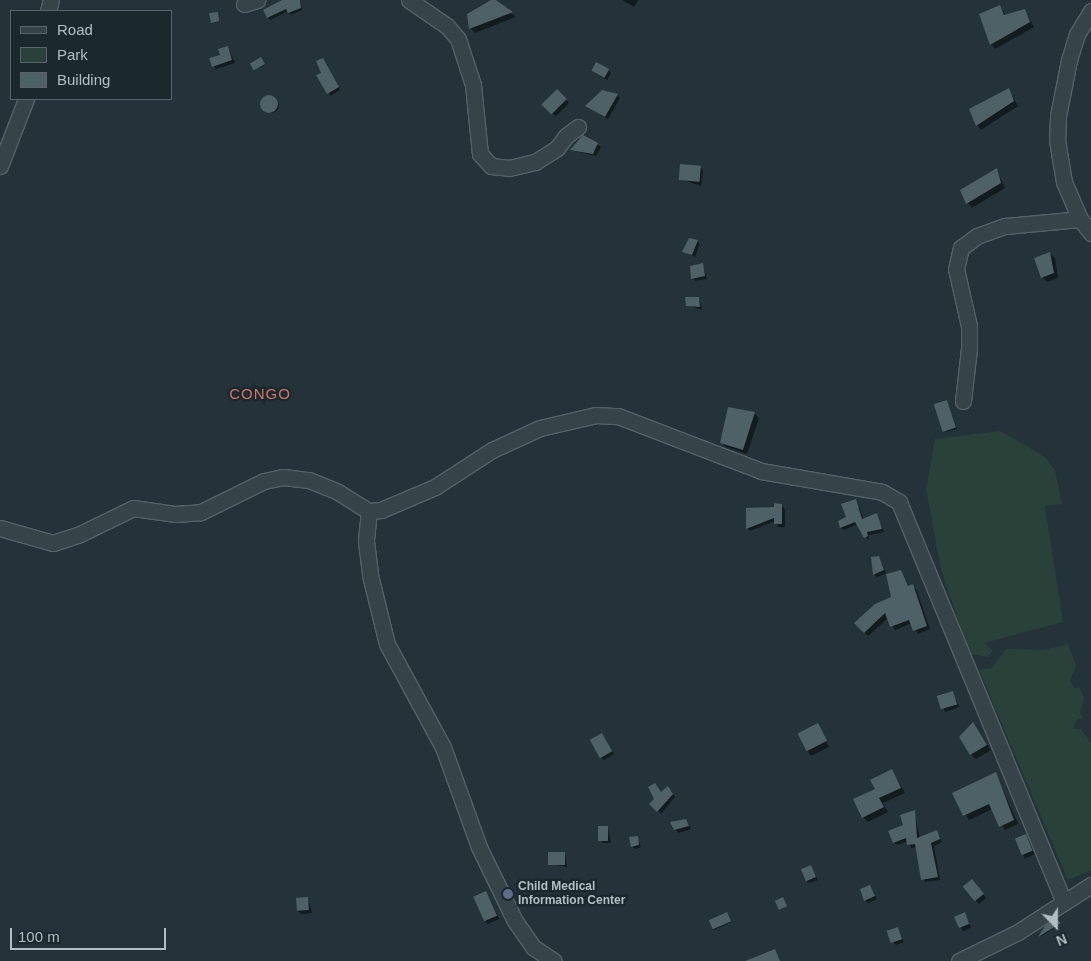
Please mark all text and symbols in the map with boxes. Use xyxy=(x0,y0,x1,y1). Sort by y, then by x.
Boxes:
legend xyxy=(10,10,172,100)
text: Road xyxy=(57,21,93,38)
text: Park xyxy=(57,46,88,63)
text: Building xyxy=(57,71,110,88)
district label: CONGO xyxy=(229,385,291,403)
place label: Child Medical Information Center xyxy=(518,880,625,908)
marker: Child Medical Information Center xyxy=(502,888,514,900)
north arrow xyxy=(1031,901,1081,951)
scale bar xyxy=(12,918,169,950)
text: 100 m xyxy=(18,928,60,945)
text: N xyxy=(1054,931,1069,949)

